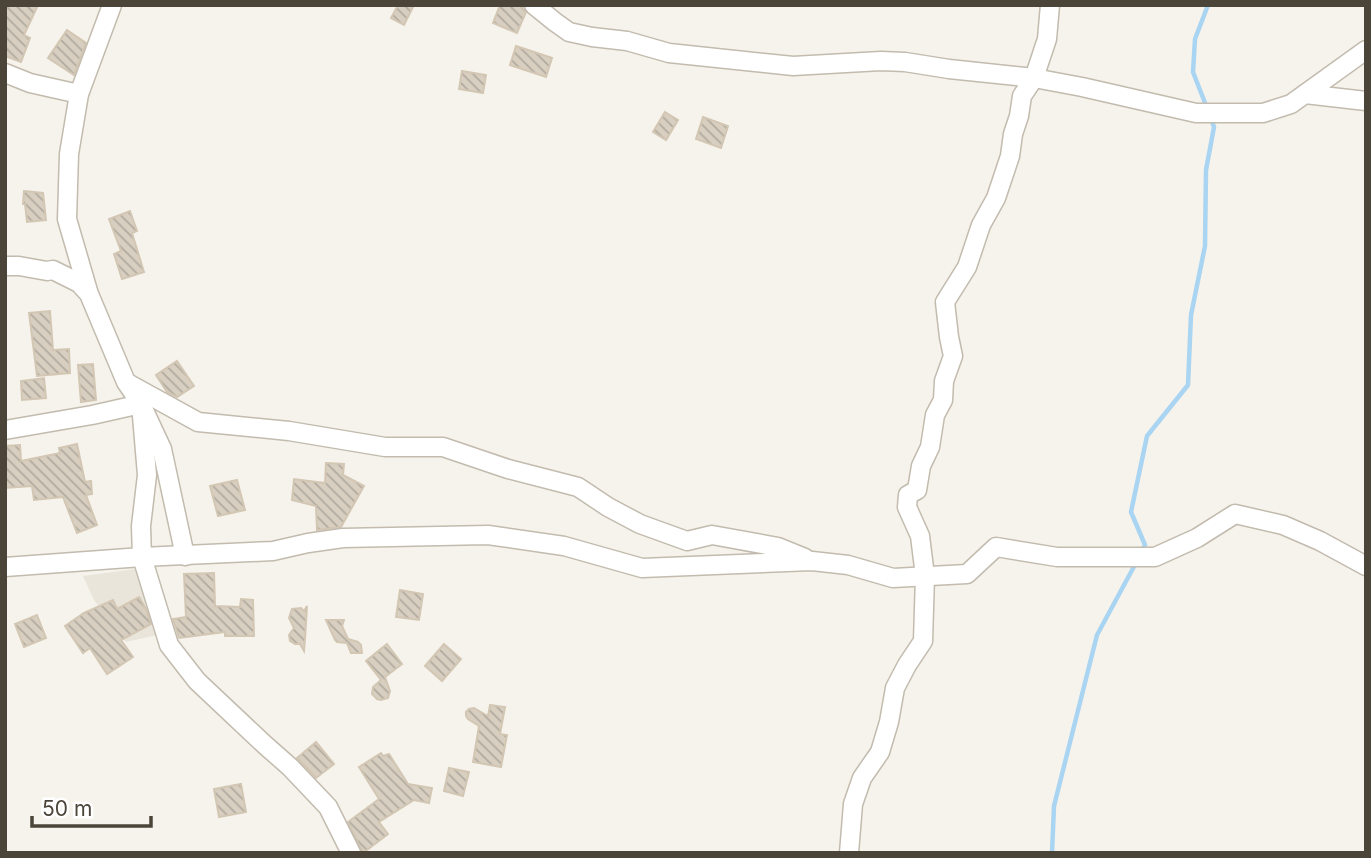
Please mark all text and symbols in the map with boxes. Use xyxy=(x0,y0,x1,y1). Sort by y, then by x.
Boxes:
scale bar xyxy=(32,784,150,828)
text: 50 m xyxy=(42,796,92,821)

